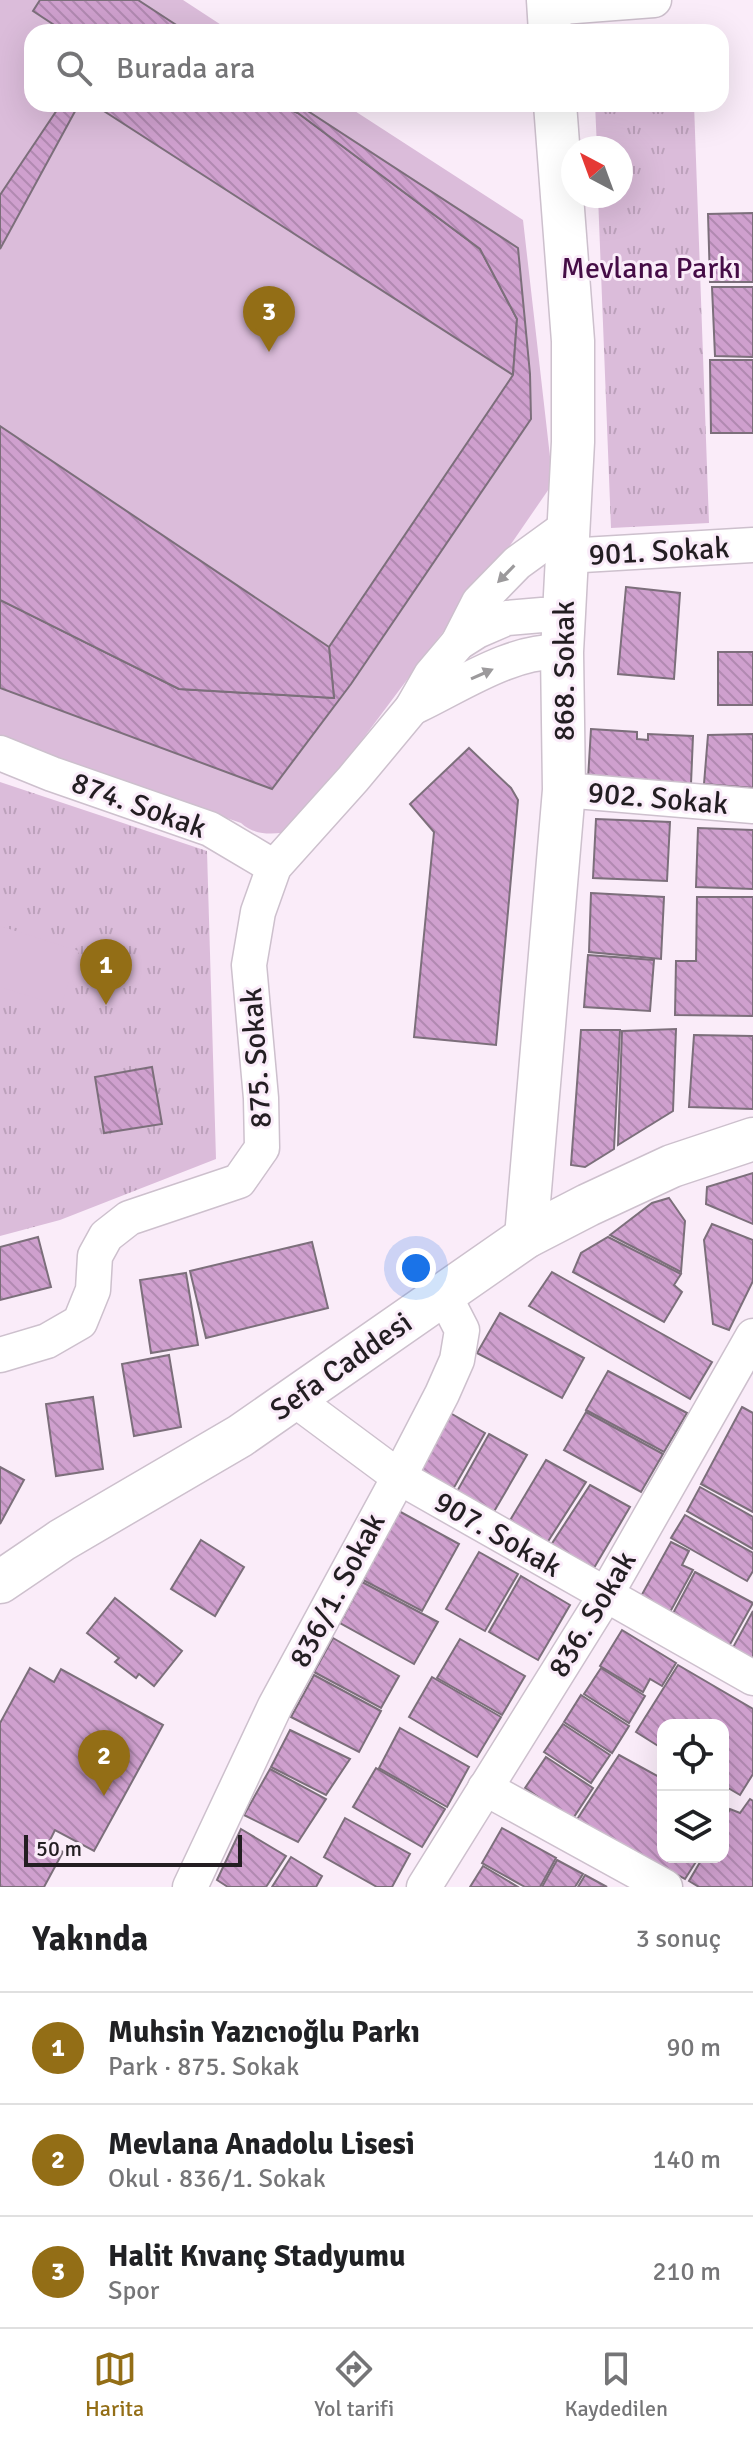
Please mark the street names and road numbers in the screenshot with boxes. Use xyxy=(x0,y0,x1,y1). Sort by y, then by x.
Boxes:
street label: 901. Sokak xyxy=(588,529,730,574)
street label: 868. Sokak xyxy=(546,601,583,741)
street label: 874. Sokak xyxy=(66,764,211,847)
street label: 902. Sokak xyxy=(586,774,730,823)
street label: 875. Sokak xyxy=(233,987,280,1129)
street label: Sefa Caddesi xyxy=(263,1304,419,1429)
street label: 907. Sokak xyxy=(428,1483,568,1586)
street label: 836/1. Sokak xyxy=(281,1507,394,1674)
street label: 836. Sokak xyxy=(540,1544,645,1684)

